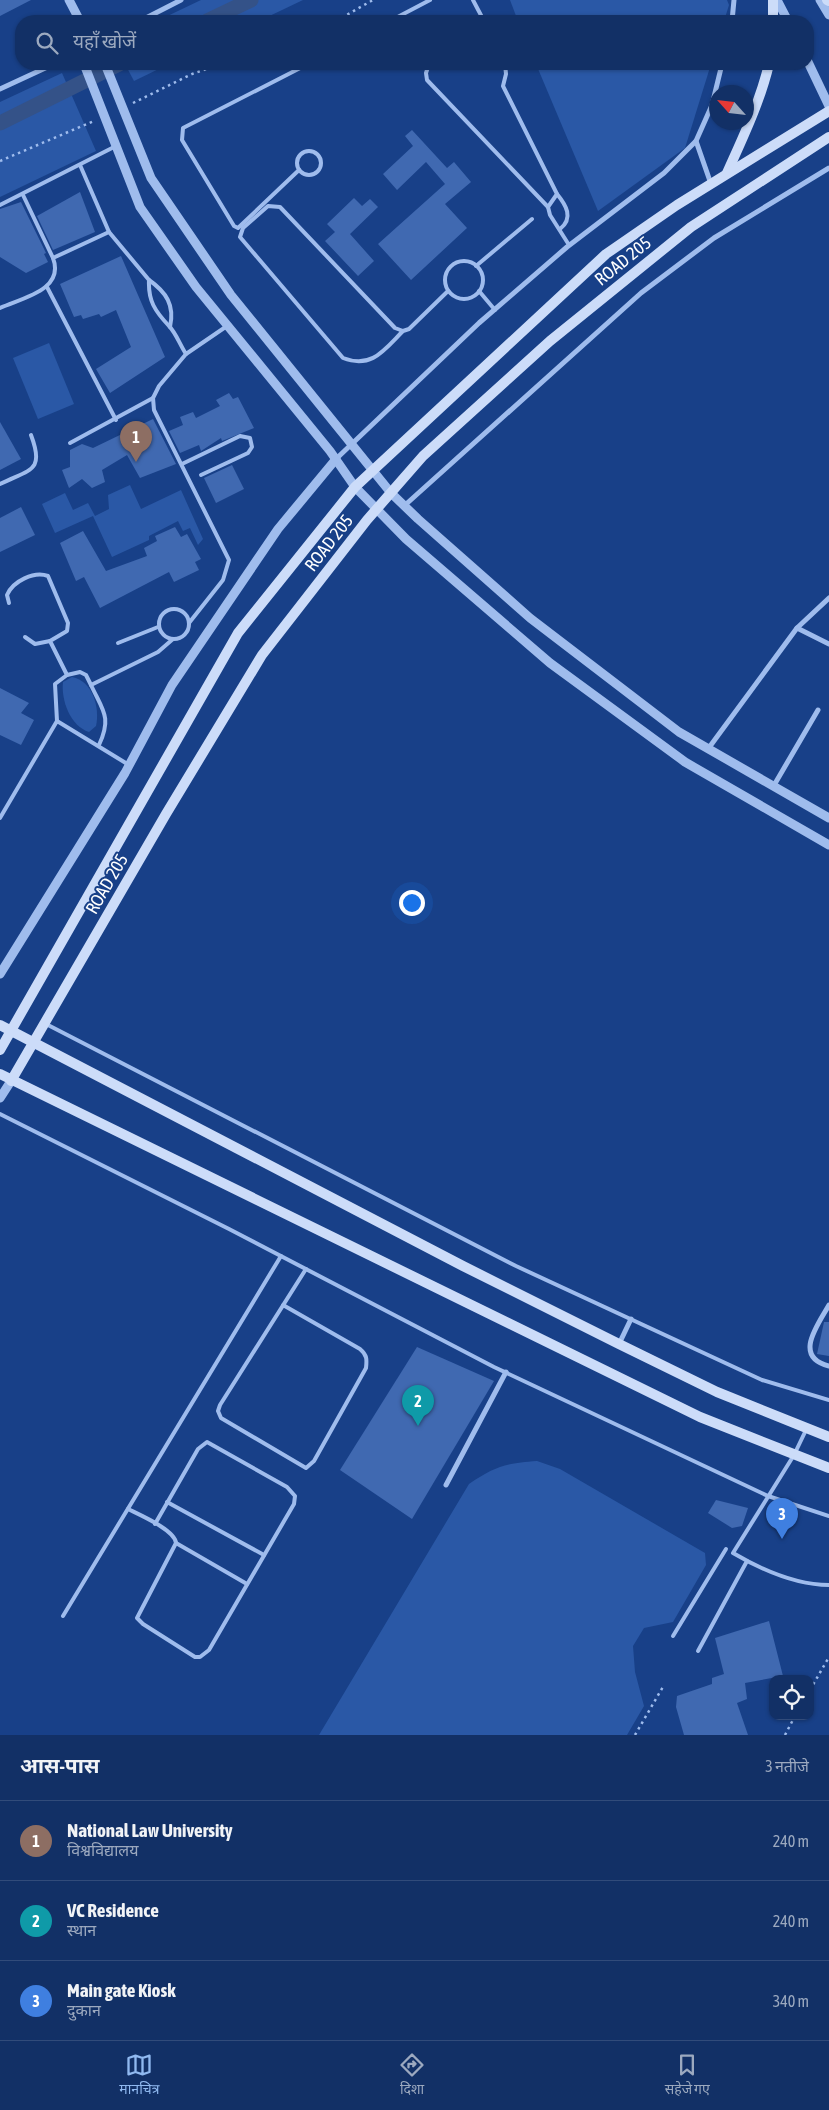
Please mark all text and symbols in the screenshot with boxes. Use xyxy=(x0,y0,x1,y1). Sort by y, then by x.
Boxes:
search box xyxy=(15,15,814,70)
icon: search xyxy=(33,29,61,57)
text: यहाँ खोजें xyxy=(73,30,136,52)
north arrow xyxy=(709,85,754,130)
street label: ROAD 205 xyxy=(590,232,655,290)
pin: 1 xyxy=(120,421,152,462)
street label: ROAD 205 xyxy=(300,510,357,575)
street label: ROAD 205 xyxy=(81,850,132,918)
your location xyxy=(399,890,425,916)
pin: 2 xyxy=(402,1385,434,1426)
pin: 3 xyxy=(766,1498,798,1539)
map controls xyxy=(769,1675,814,1720)
button: locate xyxy=(769,1675,814,1720)
text: आस-पास xyxy=(20,1753,99,1777)
text: 3 नतीजे xyxy=(765,1757,809,1775)
text: National Law University xyxy=(67,1819,233,1841)
text: 1 xyxy=(32,1832,40,1850)
text: 240 m xyxy=(773,1832,809,1850)
text: विश्वविद्यालय xyxy=(67,1841,138,1859)
text: VC Residence xyxy=(67,1899,159,1921)
text: 2 xyxy=(32,1912,40,1930)
text: 240 m xyxy=(773,1912,809,1930)
text: स्थान xyxy=(67,1921,96,1939)
text: Main gate Kiosk xyxy=(67,1979,176,2001)
text: 3 xyxy=(32,1992,40,2010)
text: 340 m xyxy=(773,1992,809,2010)
text: दुकान xyxy=(67,2001,101,2019)
tab: मानचित्र xyxy=(119,2051,159,2100)
tab: दिशा xyxy=(398,2051,426,2100)
tab: सहेजे गए xyxy=(665,2051,710,2100)

